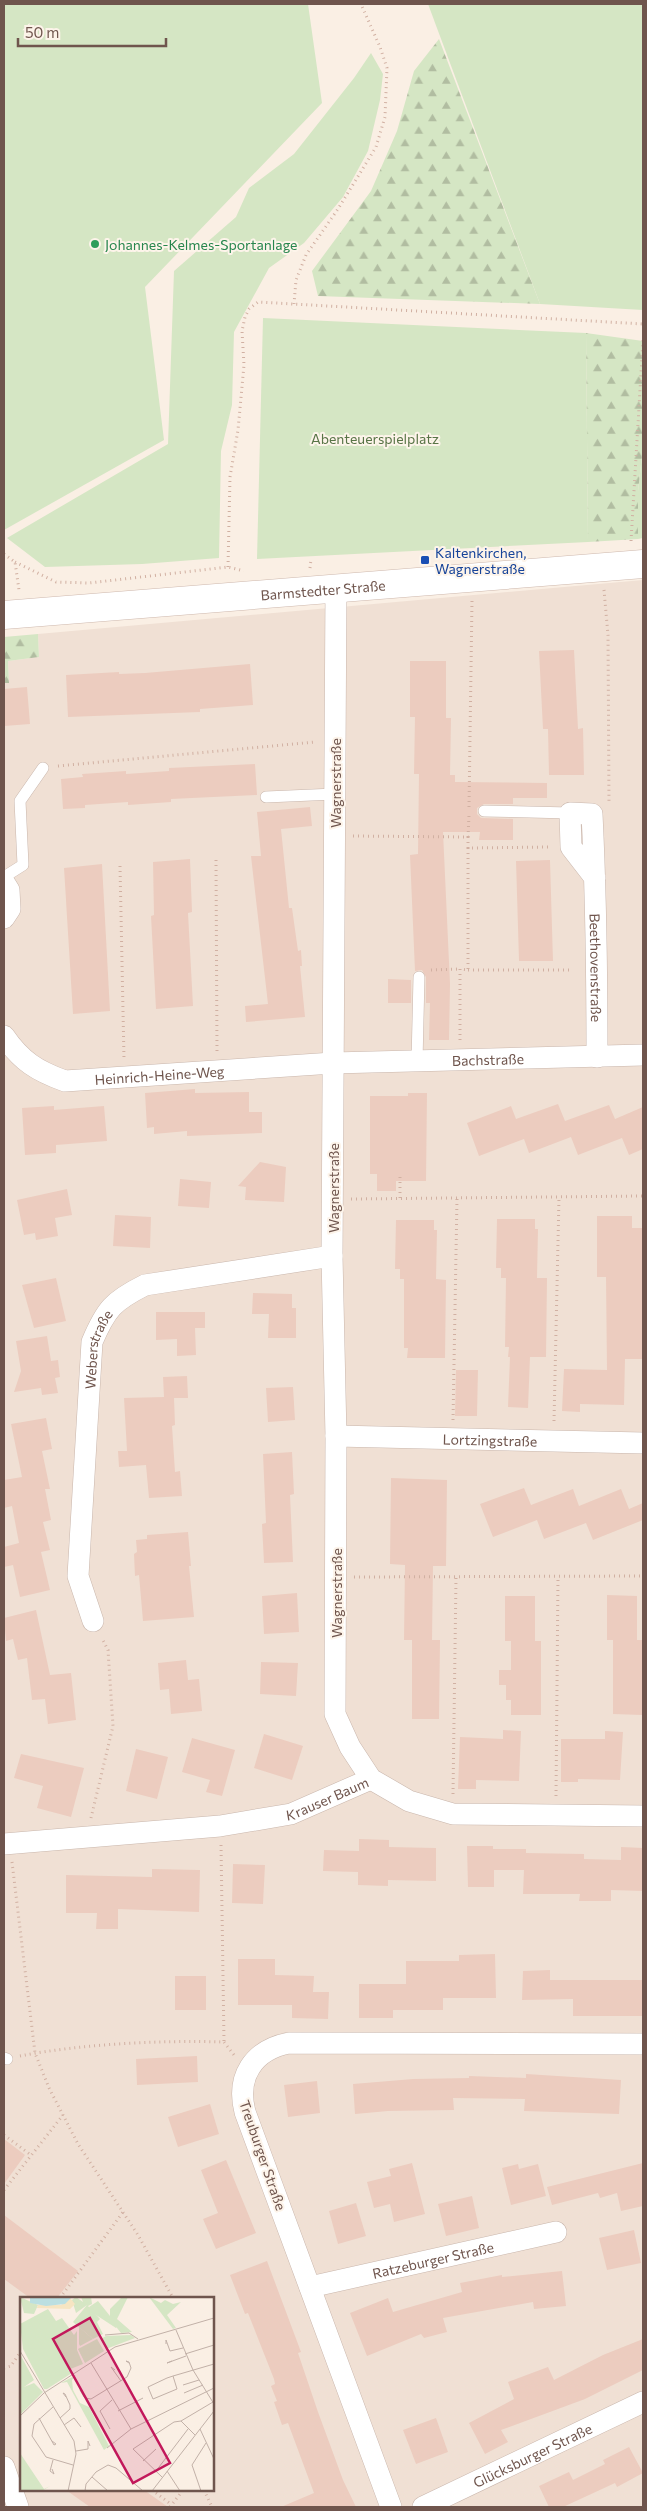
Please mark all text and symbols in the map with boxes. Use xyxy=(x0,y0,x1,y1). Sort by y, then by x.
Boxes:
scale bar xyxy=(18,15,165,47)
text: 50 m xyxy=(25,23,59,41)
place label: Johannes-Kelmes-Sportanlage xyxy=(105,236,297,253)
marker: Johannes-Kelmes-Sportanlage xyxy=(89,238,101,250)
park label: Abenteuerspielplatz xyxy=(311,430,439,447)
place label: Kaltenkirchen, Wagnerstraße xyxy=(435,544,526,577)
marker: Kaltenkirchen, Wagnerstraße xyxy=(419,554,431,566)
street label: Barmstedter Straße xyxy=(260,576,386,603)
street label: Wagnerstraße xyxy=(327,738,344,828)
street label: Beethovenstraße xyxy=(587,913,605,1022)
street label: Bachstraße xyxy=(452,1050,524,1068)
street label: Heinrich-Heine-Weg xyxy=(94,1062,225,1087)
street label: Wagnerstraße xyxy=(325,1143,342,1233)
street label: Weberstraße xyxy=(81,1306,115,1390)
street label: Lortzingstraße xyxy=(442,1430,537,1449)
street label: Wagnerstraße xyxy=(328,1548,345,1638)
street label: Krauser Baum xyxy=(285,1773,371,1823)
street label: Treuburger Straße xyxy=(236,2098,290,2212)
street label: Ratzeburger Straße xyxy=(371,2238,495,2281)
inset map xyxy=(20,2297,214,2491)
street label: Glücksburger Straße xyxy=(470,2419,594,2491)

